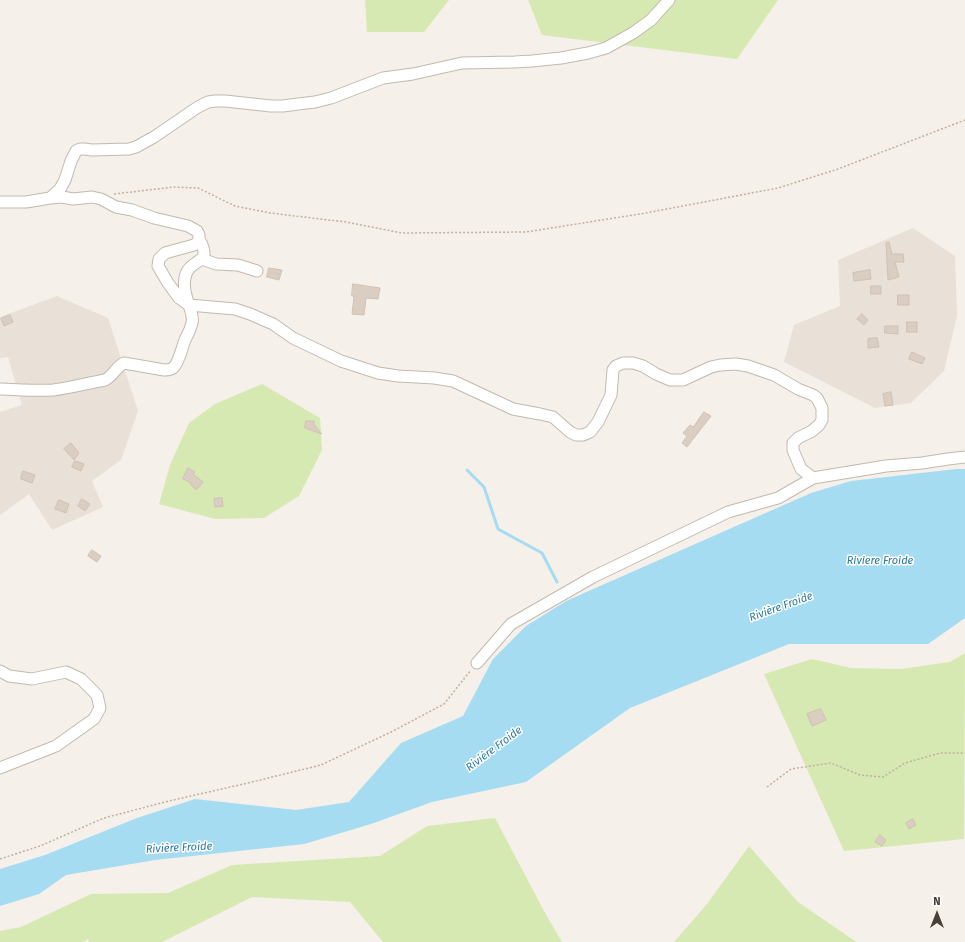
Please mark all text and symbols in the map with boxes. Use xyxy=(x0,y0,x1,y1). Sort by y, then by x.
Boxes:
water label: Riviere Froide xyxy=(847,554,913,568)
water label: Rivière Froide xyxy=(747,589,815,625)
water label: Rivière Froide xyxy=(463,724,525,774)
water label: Rivière Froide xyxy=(145,840,213,856)
north arrow xyxy=(917,894,957,934)
text: N xyxy=(933,895,941,908)

